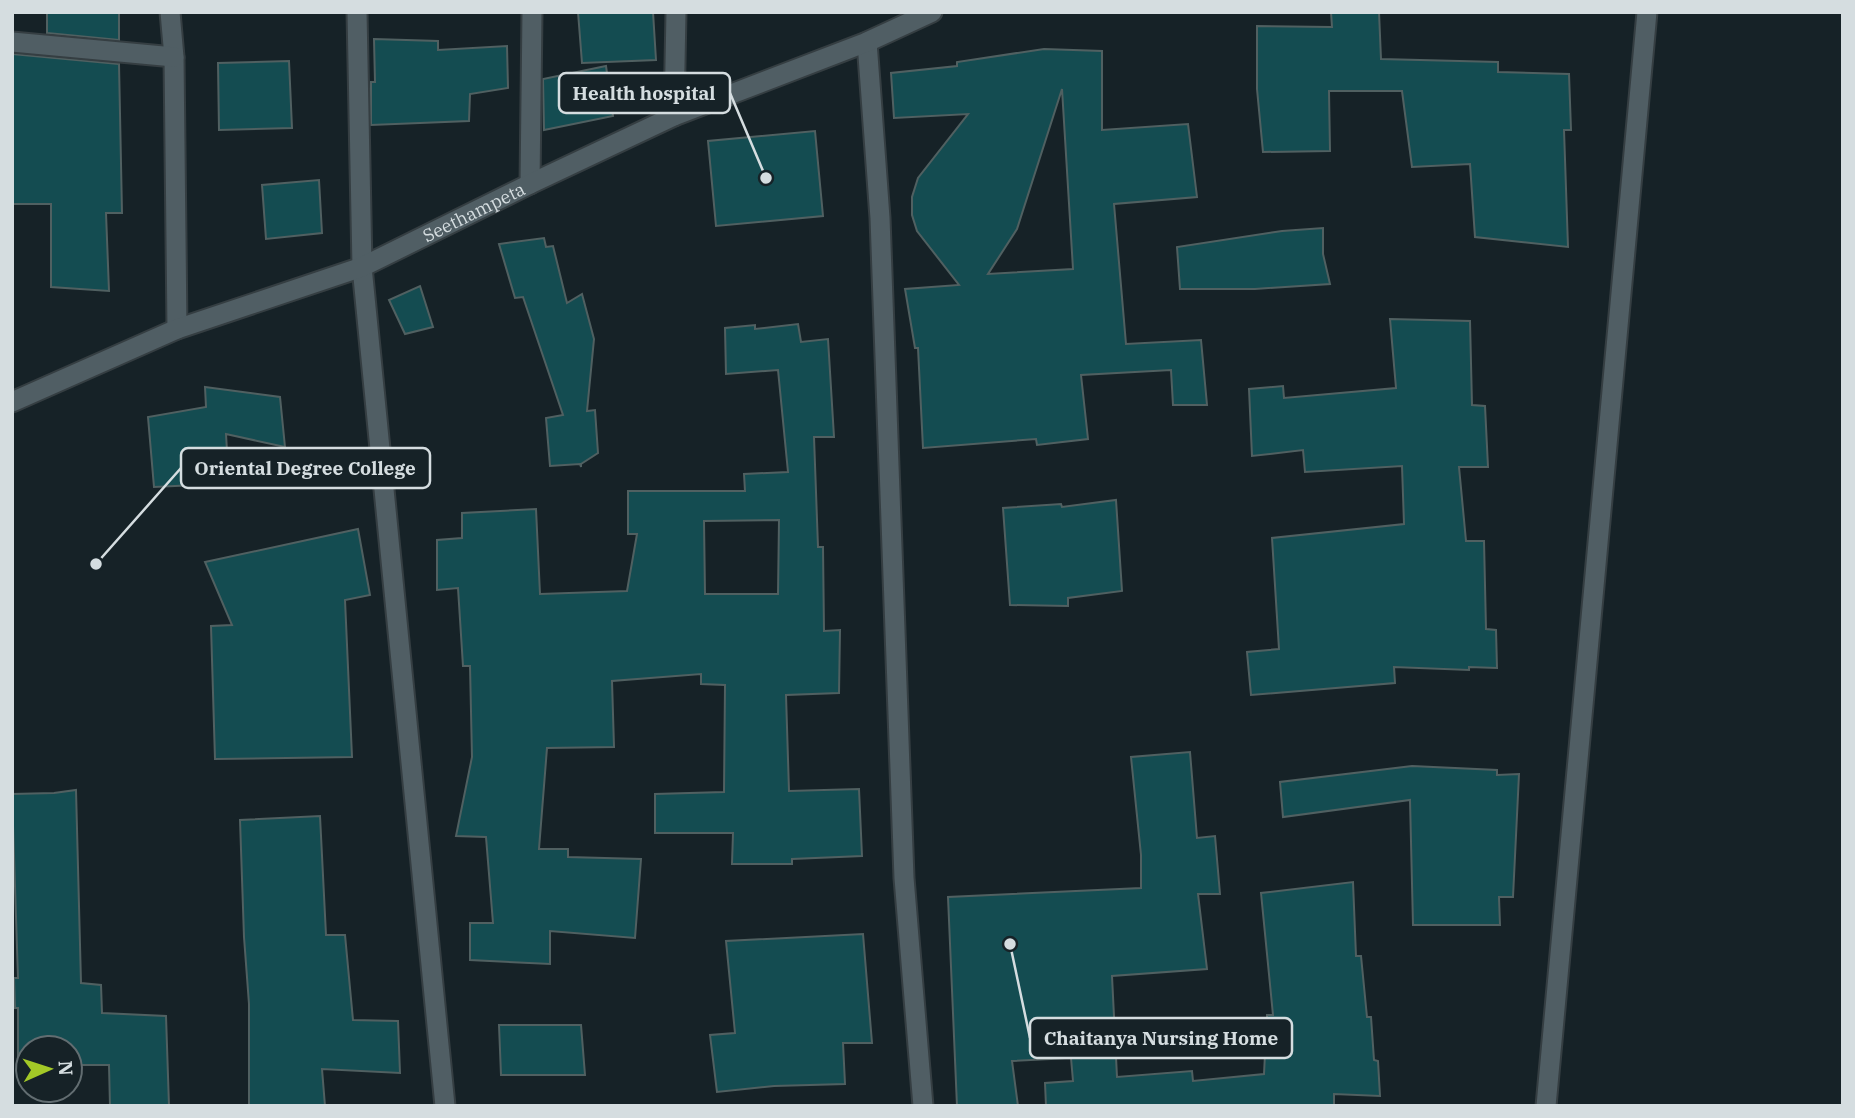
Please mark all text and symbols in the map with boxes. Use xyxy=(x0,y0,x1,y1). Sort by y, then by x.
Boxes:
callout: Health hospital xyxy=(559,73,730,113)
text: Health hospital xyxy=(573,81,715,105)
street label: Seethampeta xyxy=(418,177,529,247)
callout: Oriental Degree College xyxy=(181,448,430,488)
text: Oriental Degree College xyxy=(194,456,416,480)
callout: Chaitanya Nursing Home xyxy=(1030,1018,1292,1058)
text: Chaitanya Nursing Home xyxy=(1044,1026,1279,1050)
north arrow xyxy=(14,1034,84,1104)
text: N xyxy=(54,1060,78,1076)

